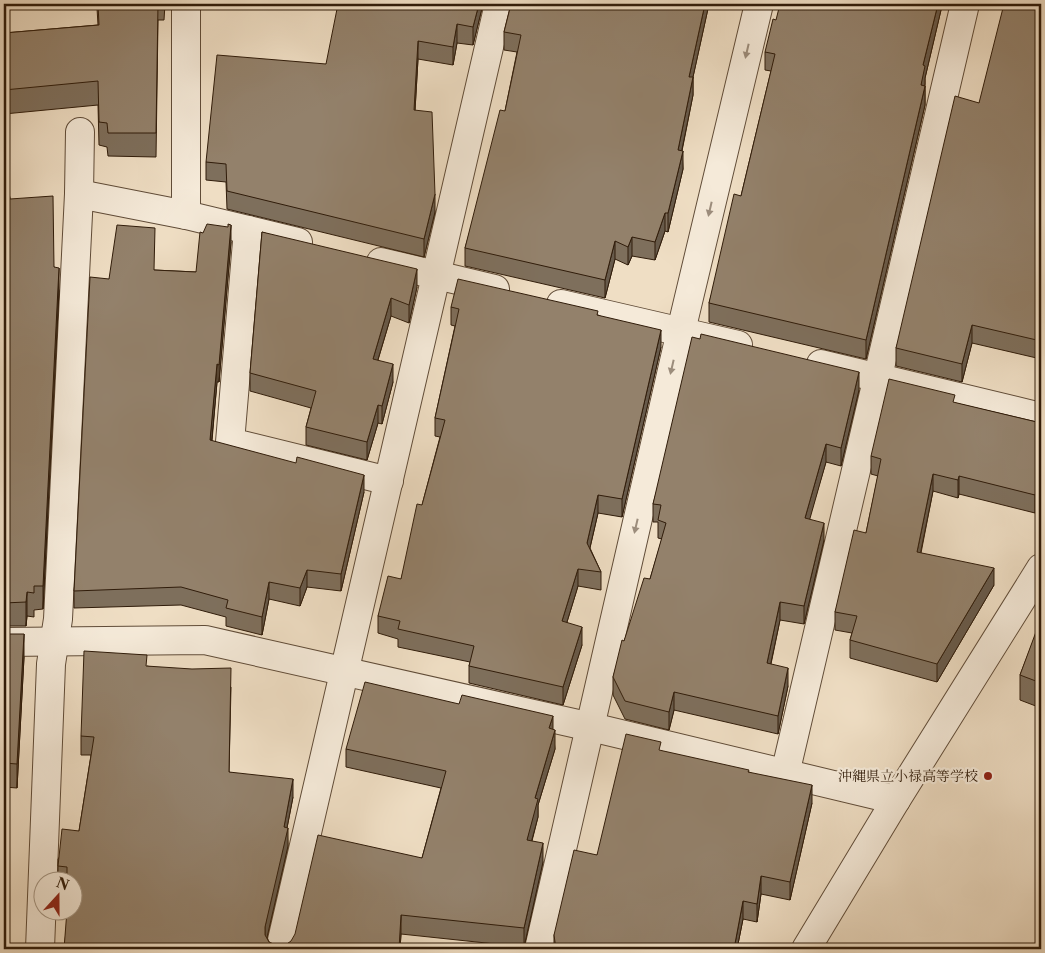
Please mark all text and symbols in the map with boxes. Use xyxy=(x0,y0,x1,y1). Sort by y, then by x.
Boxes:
one-way arrow xyxy=(743,44,751,59)
one-way arrow xyxy=(706,202,714,217)
one-way arrow xyxy=(668,360,676,376)
one-way arrow xyxy=(632,518,640,533)
place label: 沖縄県立小禄高等学校 xyxy=(838,767,978,785)
marker: 沖縄県立小禄高等学校 xyxy=(982,770,994,782)
north arrow xyxy=(32,870,82,920)
text: N xyxy=(54,873,72,894)

